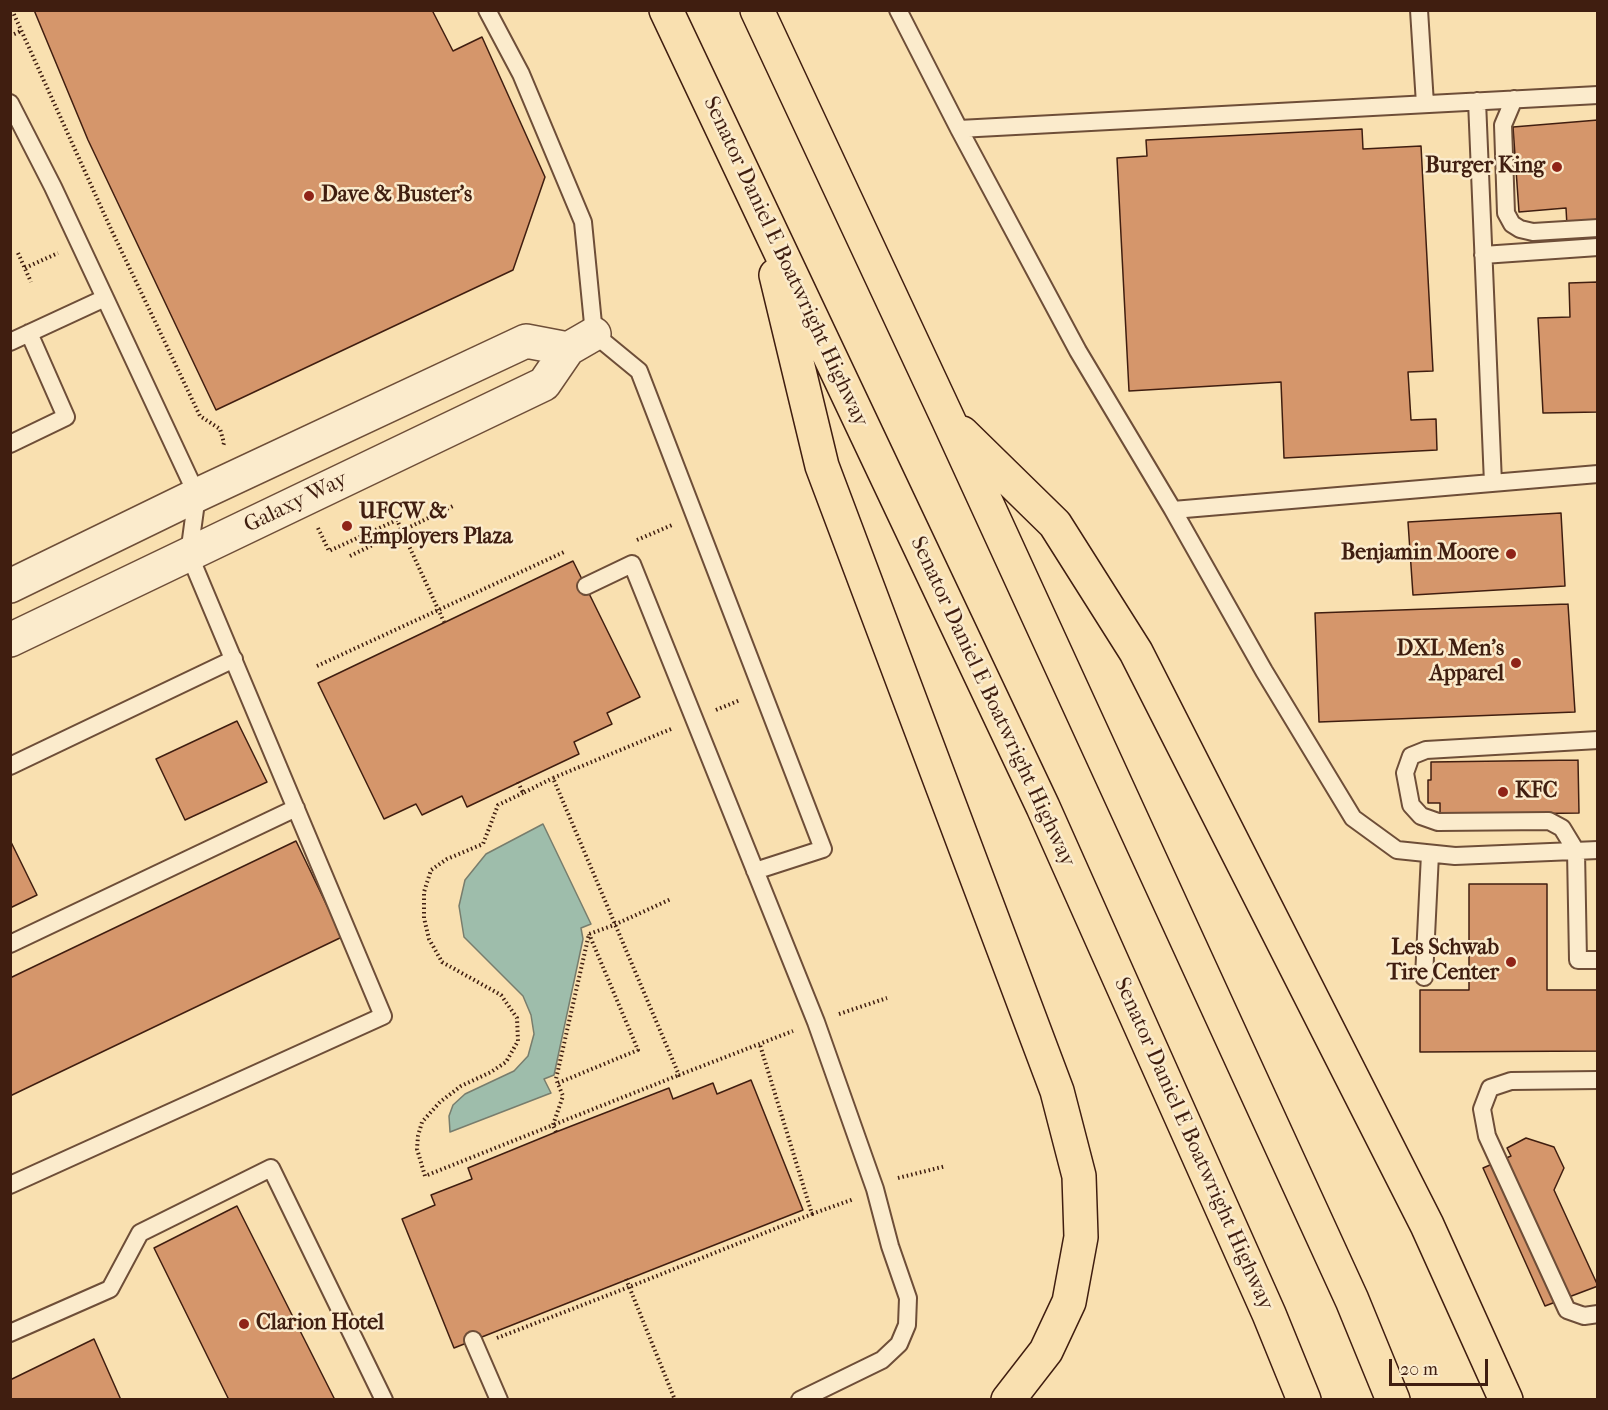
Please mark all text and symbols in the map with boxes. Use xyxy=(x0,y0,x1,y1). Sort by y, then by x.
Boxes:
street label: Senator Daniel E Boatwright Highway xyxy=(697,93,873,431)
place label: Burger King xyxy=(1425,154,1545,180)
marker: Burger King xyxy=(1550,160,1564,174)
place label: Dave & Buster's xyxy=(321,183,472,209)
marker: Dave & Buster's xyxy=(302,189,316,203)
street label: Galaxy Way xyxy=(240,467,352,539)
place label: UFCW & Employers Plaza xyxy=(359,500,513,552)
marker: UFCW & Employers Plaza xyxy=(340,519,354,533)
street label: Senator Daniel E Boatwright Highway xyxy=(904,533,1080,871)
place label: Benjamin Moore xyxy=(1341,541,1499,567)
marker: Benjamin Moore xyxy=(1504,547,1518,561)
place label: DXL Men's Apparel xyxy=(1397,637,1504,688)
marker: DXL Men's Apparel xyxy=(1509,656,1523,670)
place label: KFC xyxy=(1515,779,1558,805)
marker: KFC xyxy=(1496,785,1510,799)
place label: Les Schwab Tire Center xyxy=(1387,936,1499,987)
marker: Les Schwab Tire Center xyxy=(1504,955,1518,969)
street label: Senator Daniel E Boatwright Highway xyxy=(1107,974,1279,1314)
place label: Clarion Hotel xyxy=(256,1311,384,1337)
marker: Clarion Hotel xyxy=(237,1317,251,1331)
scale bar xyxy=(1392,1347,1491,1385)
text: 20 m xyxy=(1400,1359,1438,1380)

